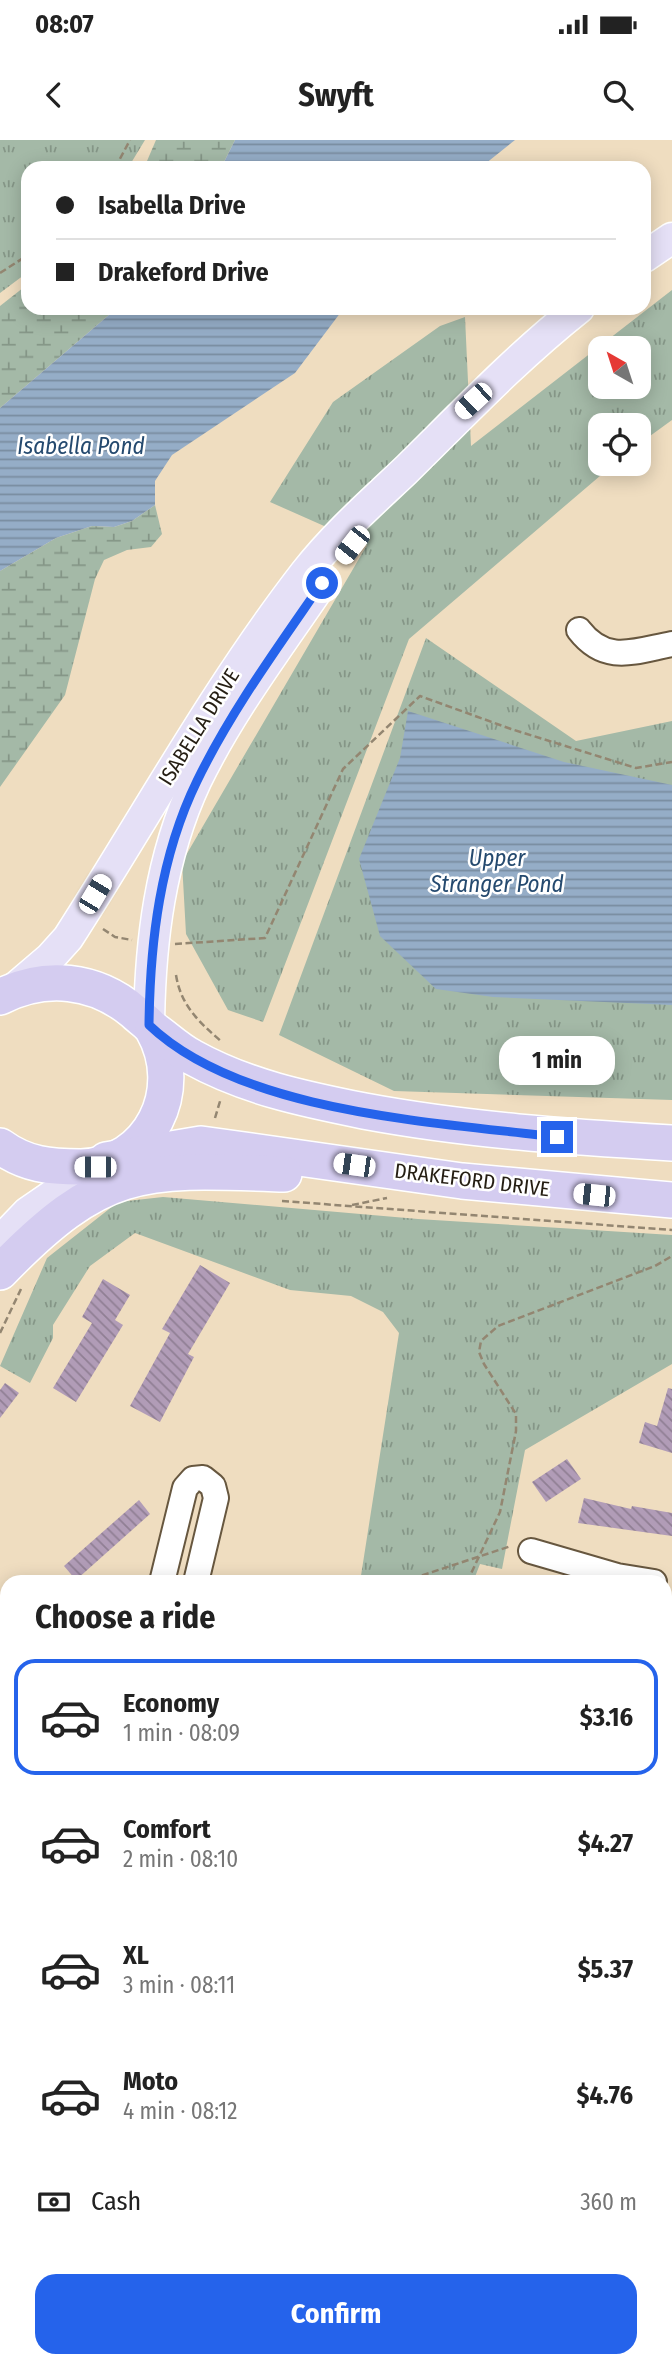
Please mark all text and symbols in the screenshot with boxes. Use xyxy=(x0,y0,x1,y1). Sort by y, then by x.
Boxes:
text: 08:07 xyxy=(35,9,94,40)
icon: back xyxy=(35,76,73,114)
text: Swyft xyxy=(298,76,374,114)
icon: search xyxy=(599,76,637,114)
text: Isabella Drive xyxy=(98,190,246,221)
text: Drakeford Drive xyxy=(98,257,269,288)
north arrow xyxy=(588,336,651,399)
map controls xyxy=(588,336,651,476)
car xyxy=(451,379,496,423)
button: locate xyxy=(588,413,651,476)
water label: Isabella Pond xyxy=(17,432,145,460)
car xyxy=(331,522,374,568)
route start xyxy=(306,567,338,599)
street label: ISABELLA DRIVE xyxy=(153,664,245,790)
water label: Upper Stranger Pond xyxy=(429,844,564,898)
car xyxy=(76,871,115,917)
callout: 1 min xyxy=(499,1035,615,1084)
text: 1 min xyxy=(532,1046,582,1074)
route end xyxy=(541,1121,573,1153)
car xyxy=(332,1152,377,1178)
car xyxy=(75,1157,117,1178)
street label: DRAKEFORD DRIVE xyxy=(393,1158,551,1202)
car xyxy=(573,1182,616,1208)
text: Choose a ride xyxy=(35,1598,216,1636)
icon: car xyxy=(39,1686,102,1749)
text: Economy xyxy=(123,1688,219,1719)
text: $3.16 xyxy=(580,1702,633,1733)
text: 1 min · 08:09 xyxy=(123,1719,240,1747)
icon: car xyxy=(39,1812,102,1875)
text: Comfort xyxy=(123,1814,211,1845)
text: $4.27 xyxy=(578,1828,633,1859)
text: 2 min · 08:10 xyxy=(123,1845,238,1873)
icon: car xyxy=(39,1938,102,2001)
text: XL xyxy=(123,1940,149,1971)
text: $5.37 xyxy=(578,1954,633,1985)
text: 3 min · 08:11 xyxy=(123,1971,235,1999)
icon: car xyxy=(39,2064,102,2127)
text: Moto xyxy=(123,2066,178,2097)
text: $4.76 xyxy=(577,2080,633,2111)
text: 4 min · 08:12 xyxy=(123,2097,237,2125)
icon: cash xyxy=(35,2183,73,2221)
text: Cash xyxy=(91,2186,141,2217)
text: 360 m xyxy=(580,2188,637,2216)
button: Confirm xyxy=(35,2274,637,2354)

